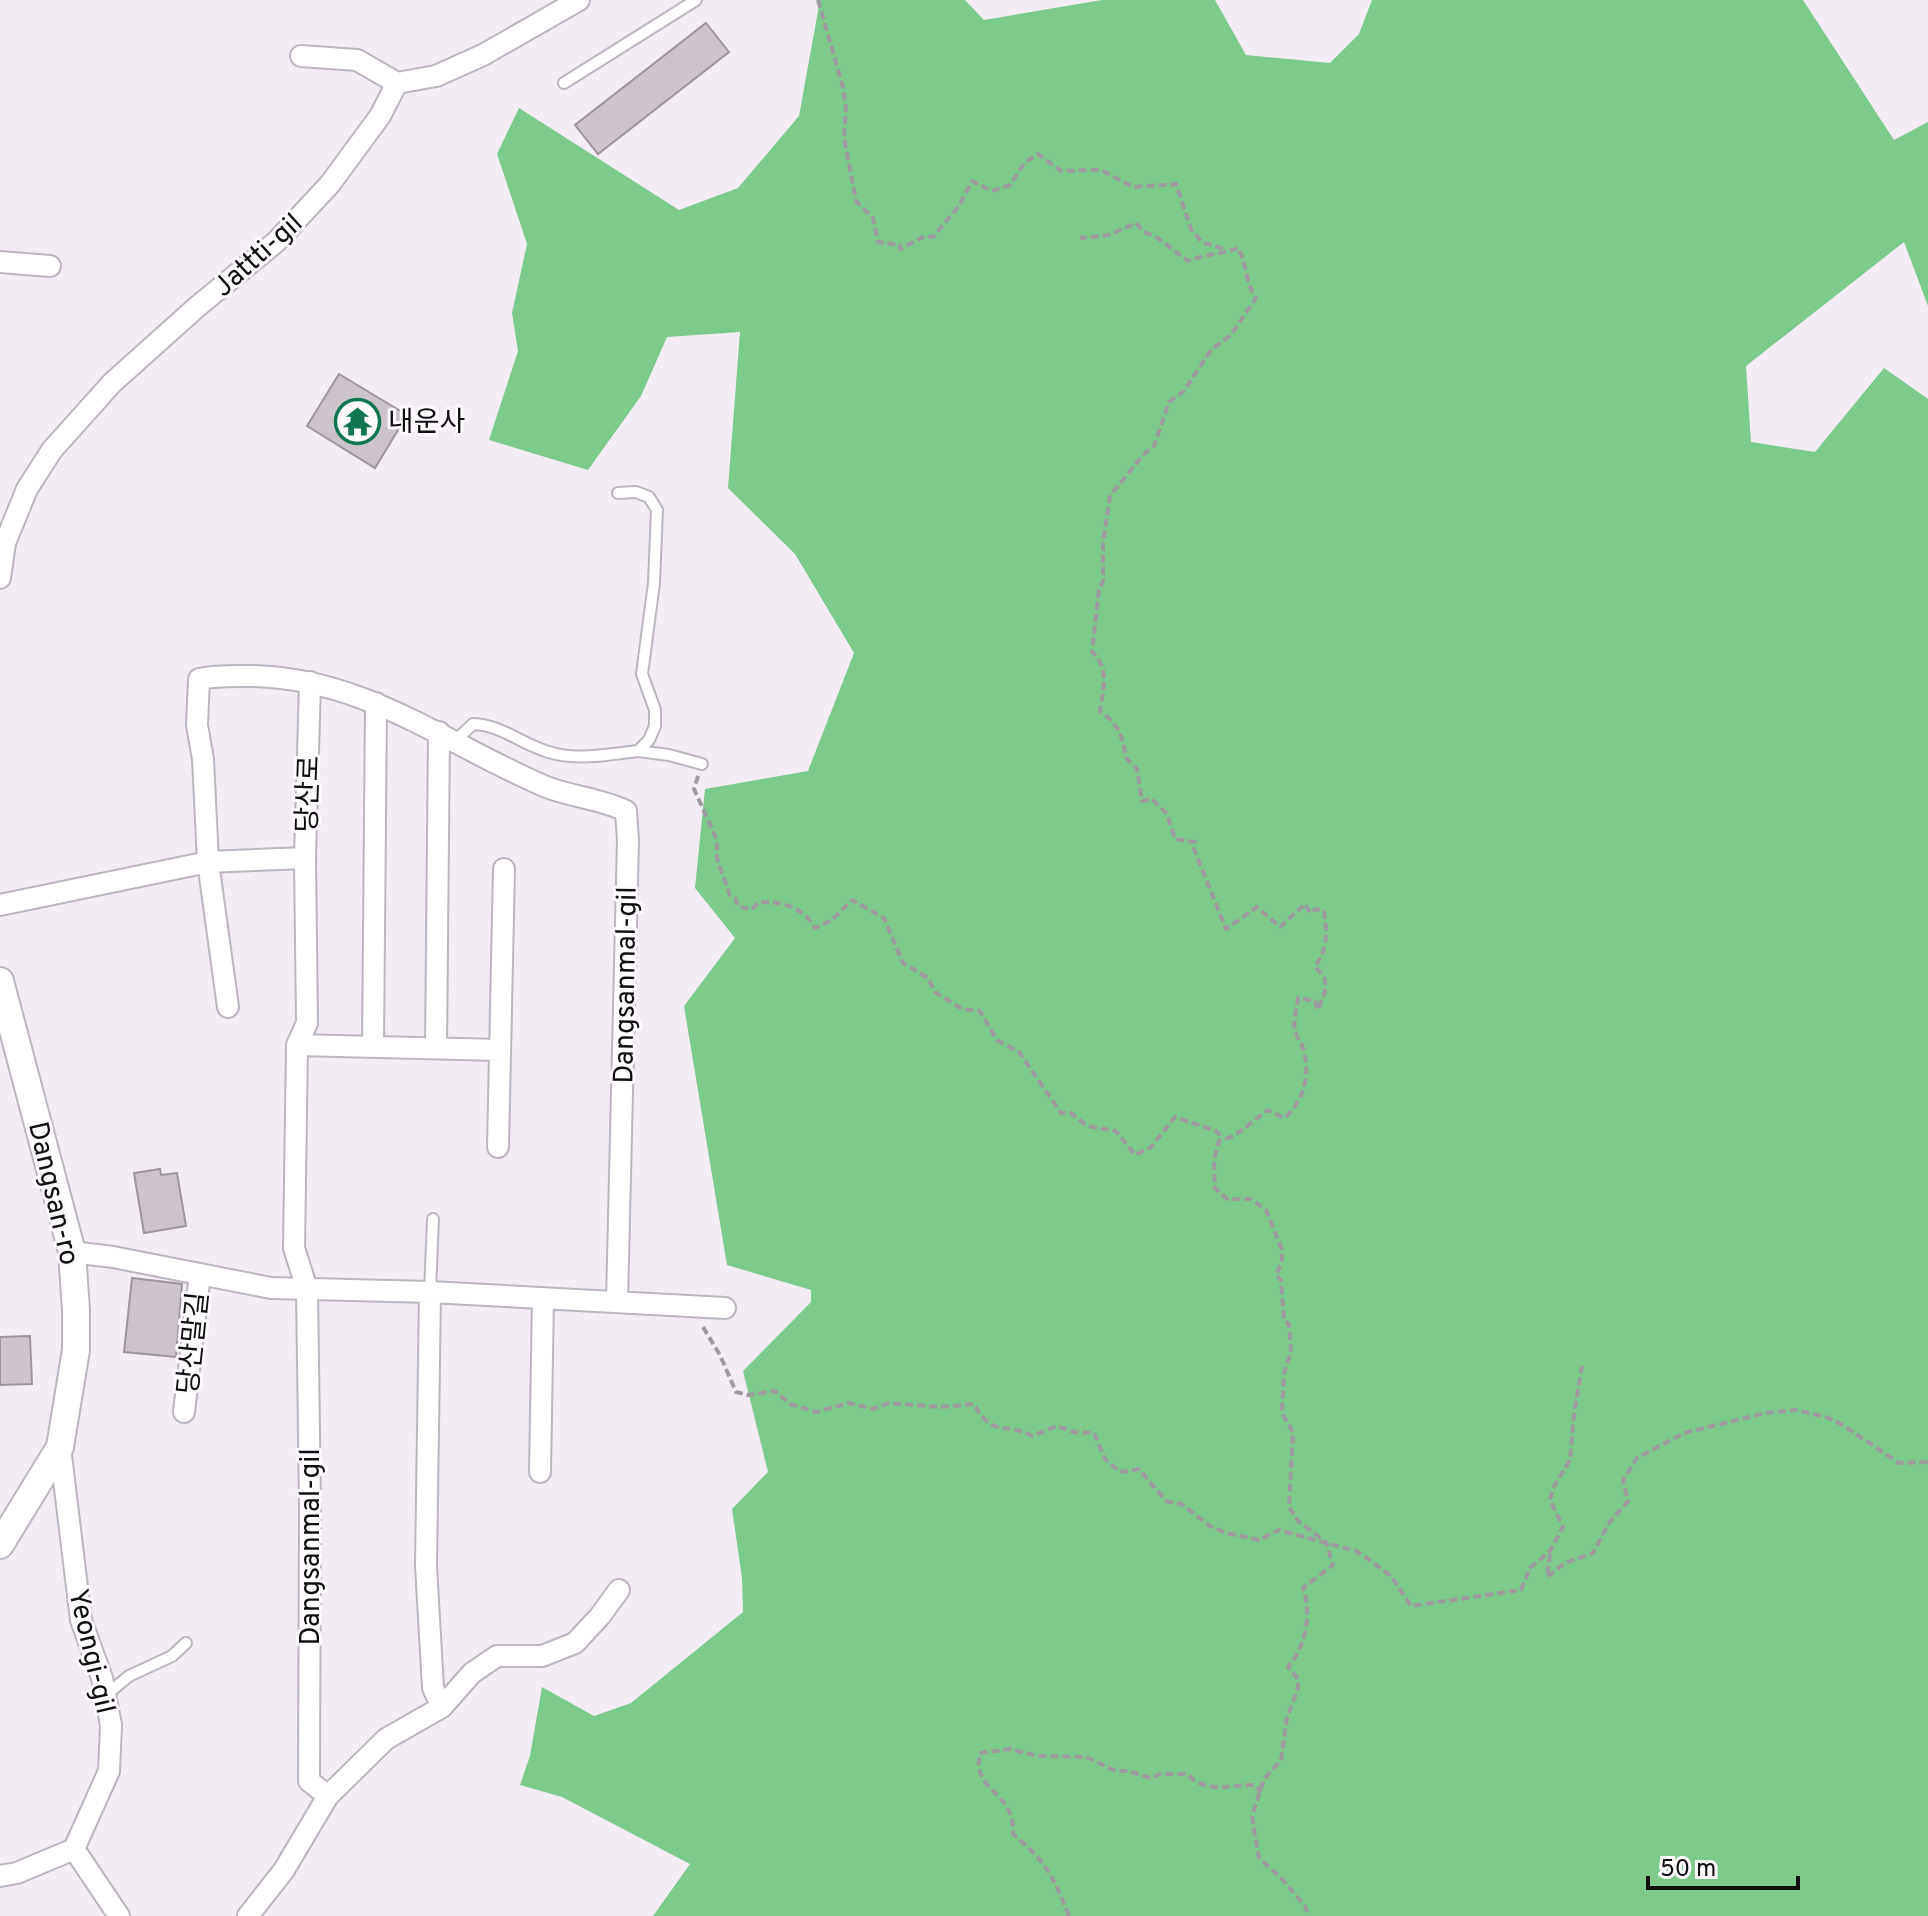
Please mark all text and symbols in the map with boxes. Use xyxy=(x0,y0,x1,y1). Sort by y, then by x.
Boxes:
street label: Jattti-gil xyxy=(207,207,311,306)
temple icon: 내운사 xyxy=(333,397,381,445)
place label: 내운사 xyxy=(388,406,465,442)
street label: 당산로 xyxy=(291,755,329,833)
street label: Dangsanmal-gil xyxy=(607,886,647,1084)
street label: Dangsan-ro xyxy=(18,1118,86,1269)
street label: 당산말길 xyxy=(172,1290,218,1396)
street label: Dangsanmal-gil xyxy=(294,1448,330,1646)
street label: Yeongi-gil xyxy=(58,1586,122,1718)
scale bar xyxy=(1648,1840,1798,1890)
text: 50 m xyxy=(1660,1855,1716,1885)

